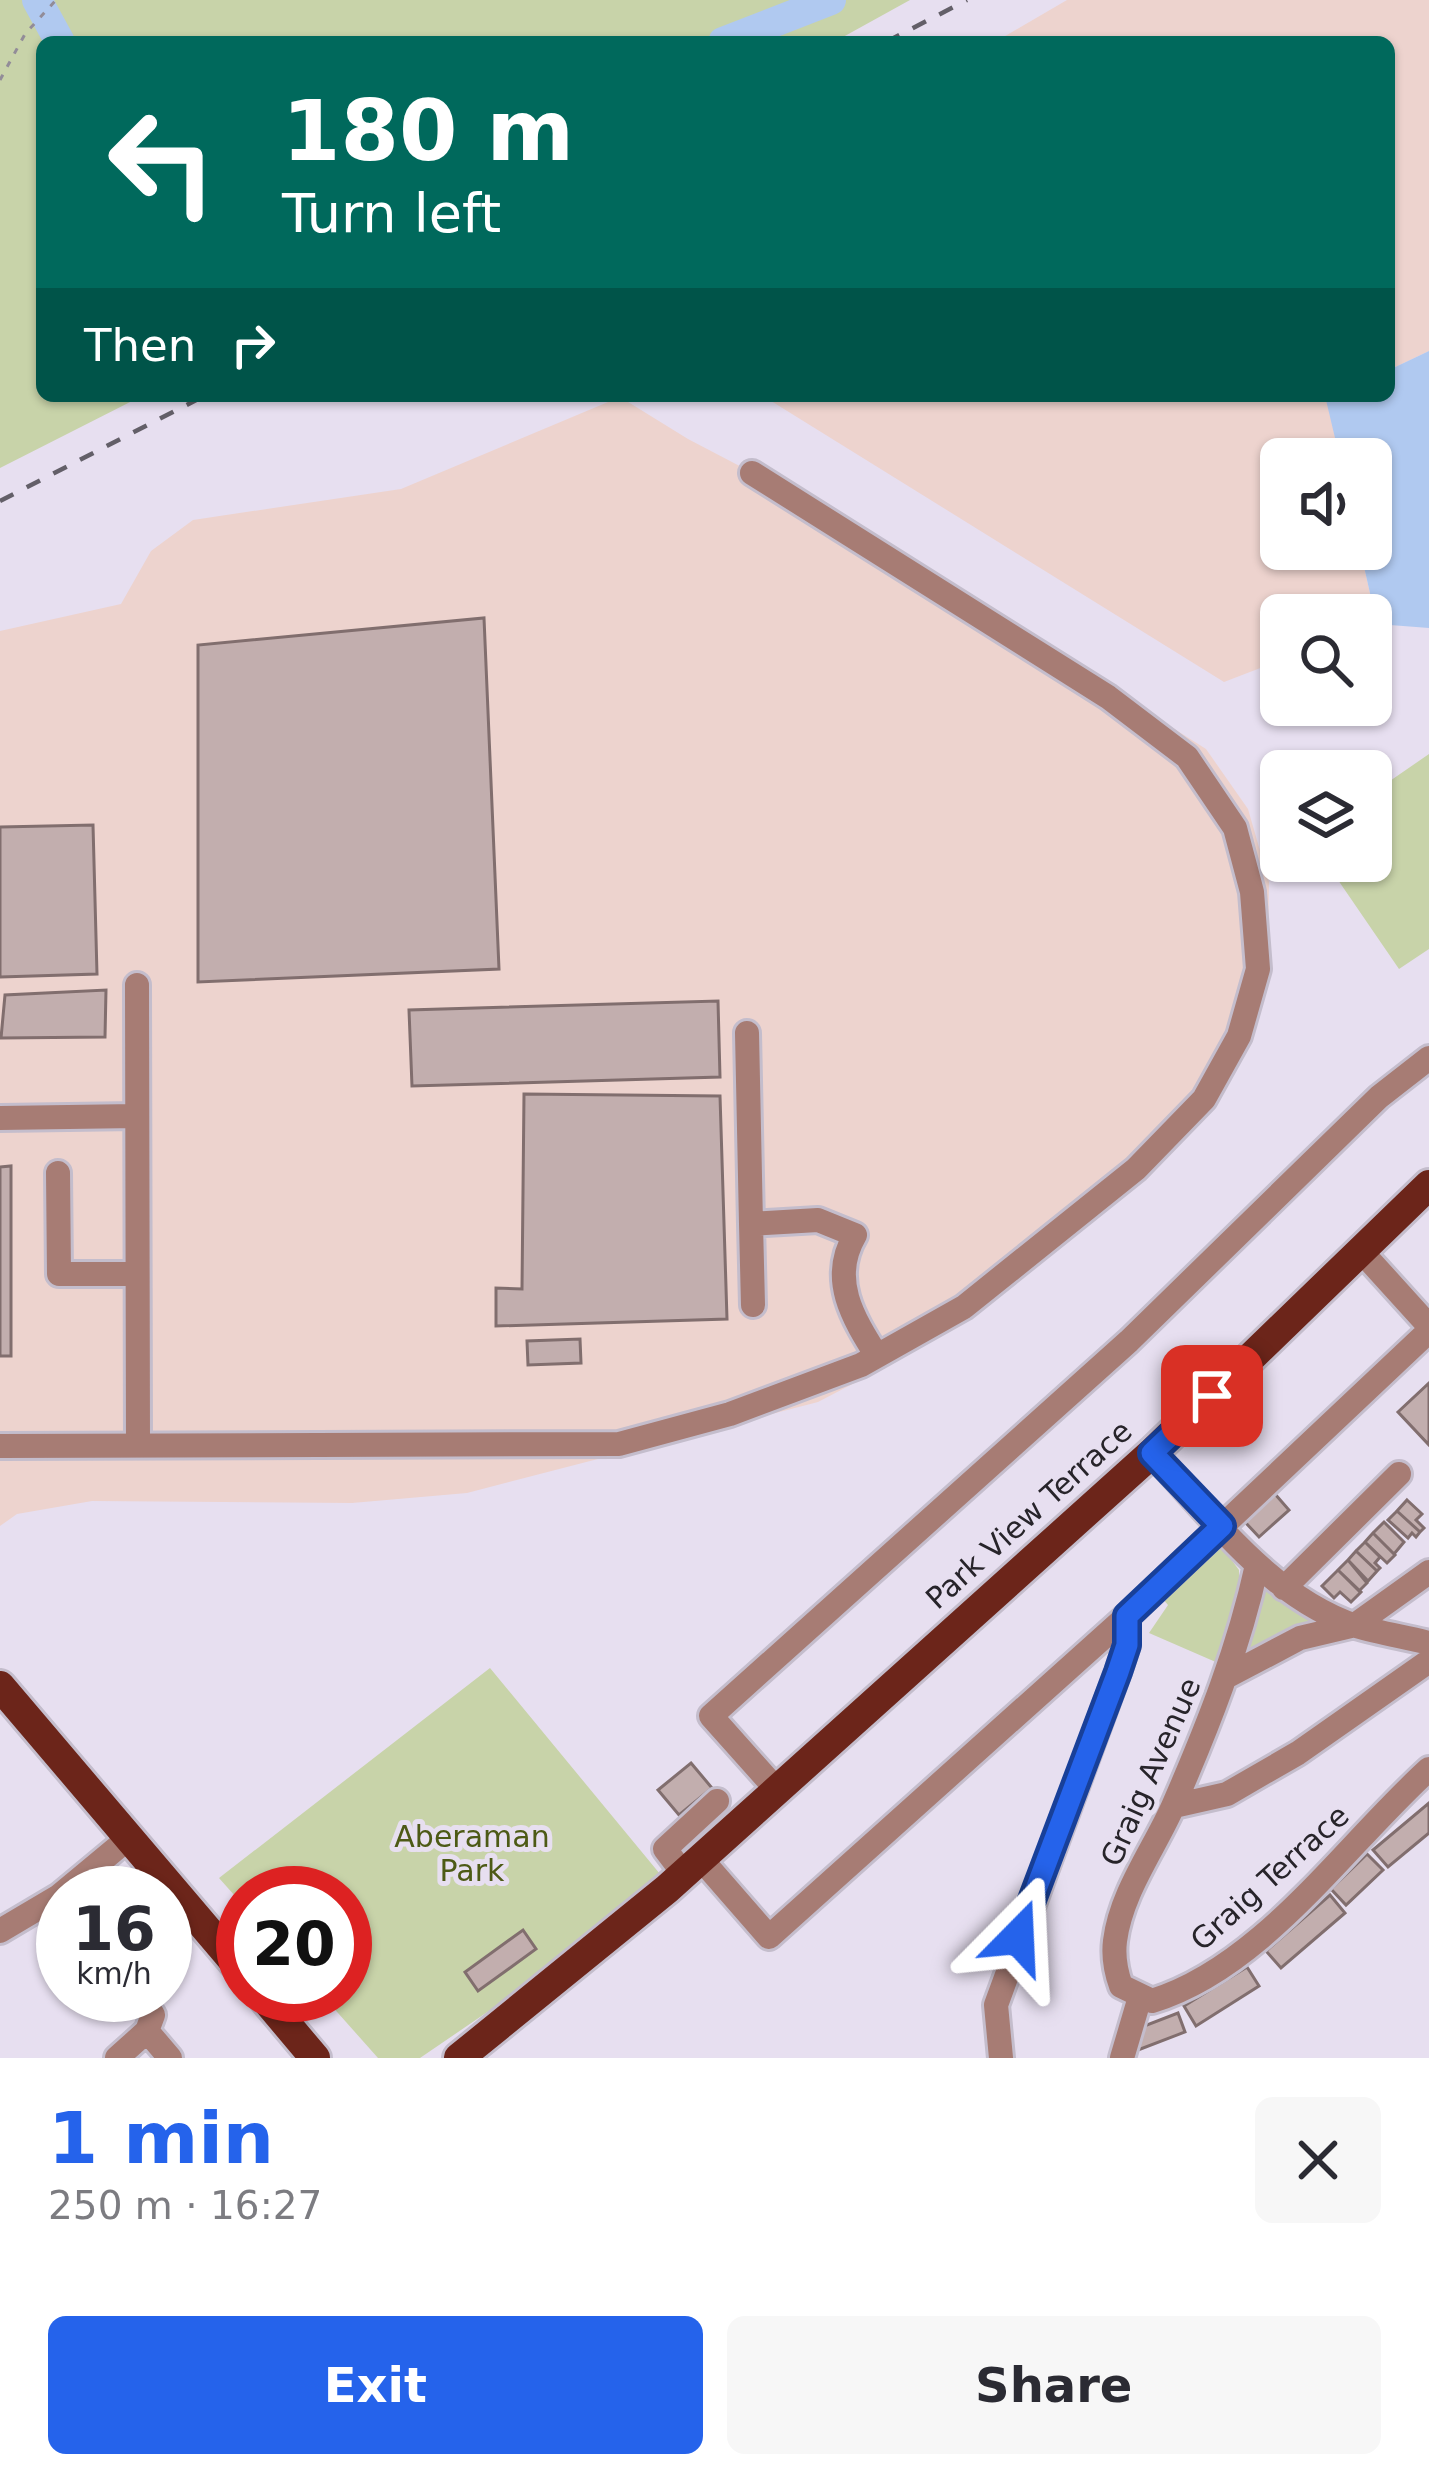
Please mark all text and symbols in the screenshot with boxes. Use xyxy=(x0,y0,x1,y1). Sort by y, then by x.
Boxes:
text: 180 m xyxy=(282,82,574,180)
icon: left xyxy=(84,84,240,240)
text: Turn left xyxy=(282,182,501,245)
icon: right xyxy=(220,312,286,378)
text: Then xyxy=(84,319,196,372)
map controls xyxy=(1260,438,1392,882)
button: sound xyxy=(1260,438,1392,570)
button: search xyxy=(1260,594,1392,726)
button: layers xyxy=(1260,750,1392,882)
pin xyxy=(1161,1345,1263,1447)
icon: arrive xyxy=(1179,1363,1245,1429)
street label: Park View Terrace xyxy=(919,1413,1139,1616)
street label: Graig Avenue xyxy=(1093,1672,1208,1871)
street label: Graig Terrace xyxy=(1184,1798,1356,1958)
park label: Aberaman Park xyxy=(394,1819,550,1888)
speed limit sign: 20 xyxy=(216,1866,372,2022)
position arrow xyxy=(955,1874,1081,2000)
text: 16 xyxy=(72,1894,156,1964)
text: km/h xyxy=(76,1956,152,1991)
text: 1 min xyxy=(48,2096,274,2180)
button: close xyxy=(1255,2097,1381,2223)
text: 250 m · 16:27 xyxy=(48,2183,322,2228)
button: Exit xyxy=(48,2316,703,2454)
button: Share xyxy=(727,2316,1381,2454)

